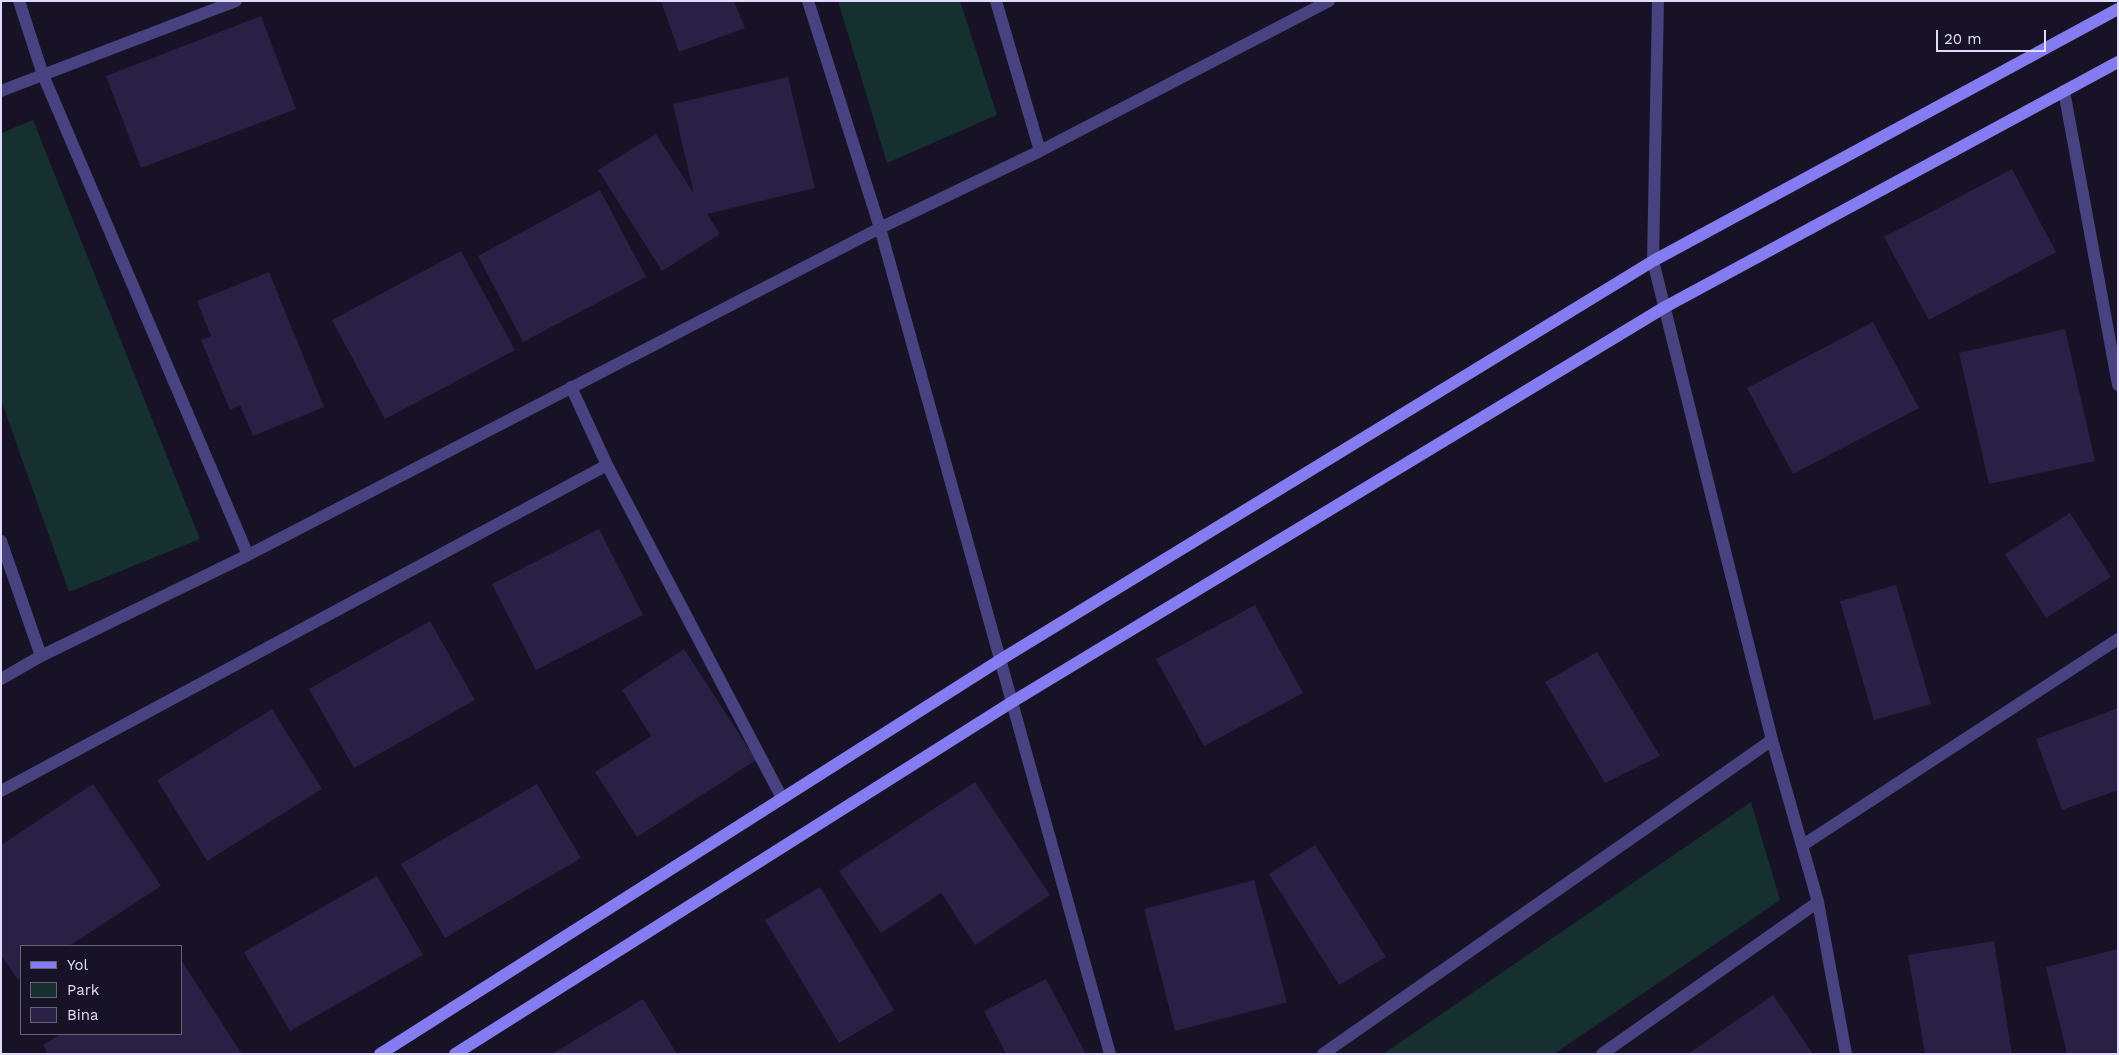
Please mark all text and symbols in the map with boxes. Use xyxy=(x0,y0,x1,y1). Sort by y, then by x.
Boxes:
scale bar xyxy=(1939,20,2049,52)
text: 20 m xyxy=(1944,30,1982,48)
legend xyxy=(20,945,182,1035)
text: Yol xyxy=(67,956,88,974)
text: Park xyxy=(67,981,99,999)
text: Bina xyxy=(67,1006,99,1024)

